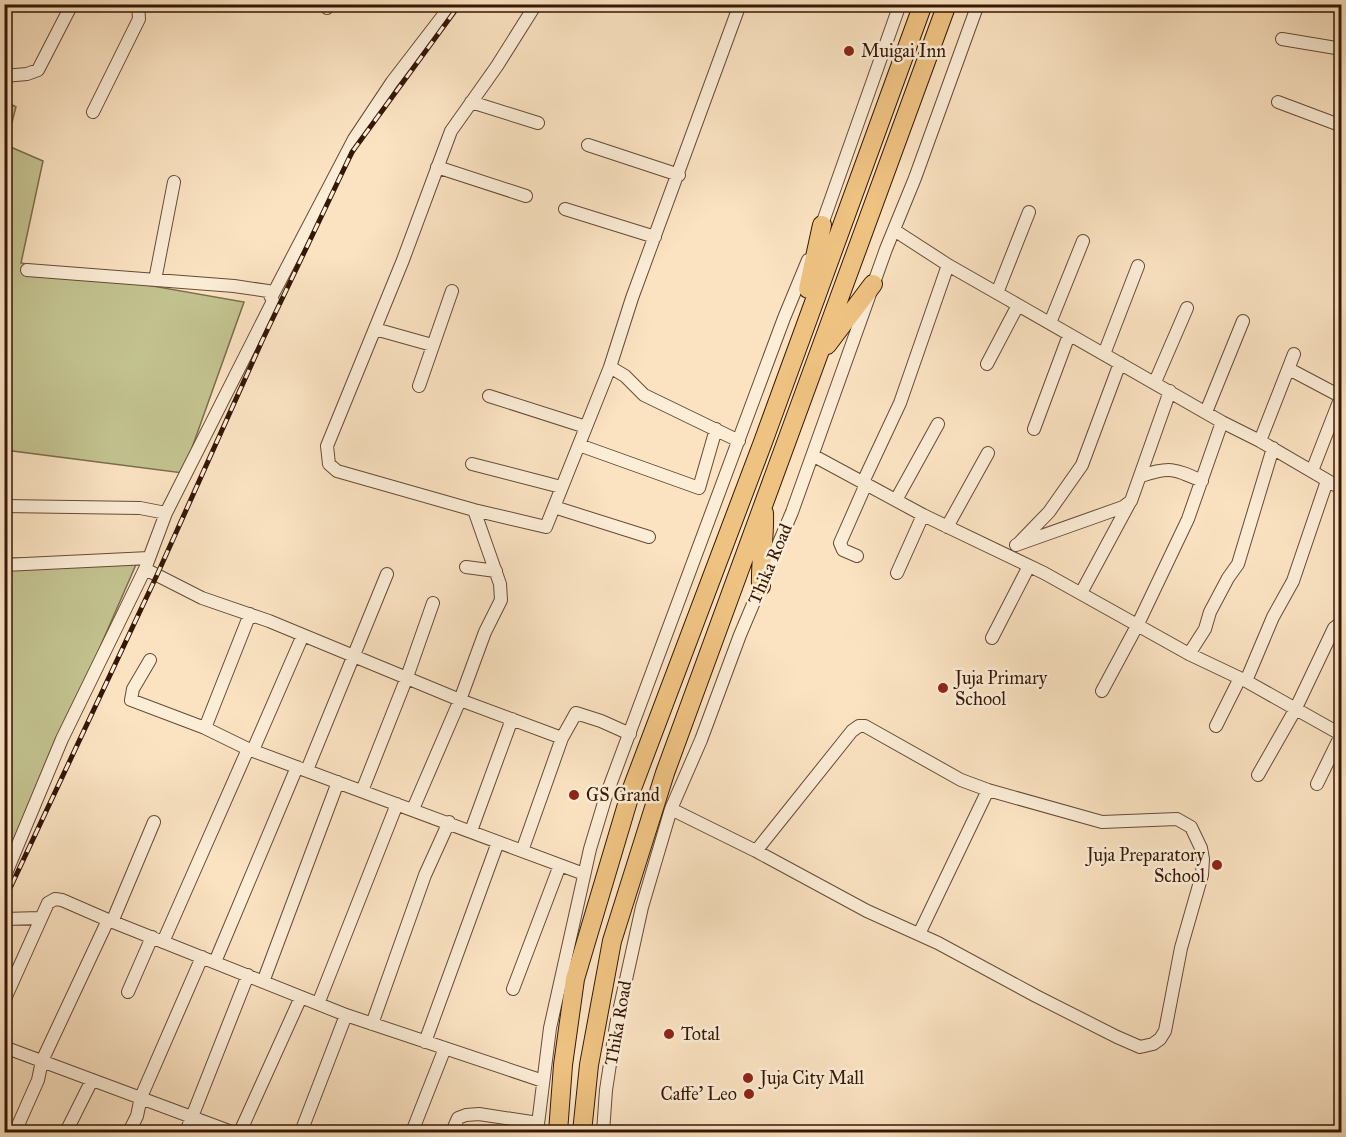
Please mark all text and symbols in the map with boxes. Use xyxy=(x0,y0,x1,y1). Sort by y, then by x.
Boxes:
place label: Muigai Inn xyxy=(861,40,946,63)
marker: Muigai Inn xyxy=(842,44,856,58)
street label: Thika Road xyxy=(743,520,797,608)
place label: Juja Primary School xyxy=(953,667,1048,710)
marker: Juja Primary School xyxy=(936,681,950,695)
place label: GS Grand xyxy=(586,784,660,806)
marker: GS Grand xyxy=(567,788,581,802)
place label: Juja Preparatory School xyxy=(1085,844,1206,887)
marker: Juja Preparatory School xyxy=(1210,858,1224,872)
street label: Thika Road xyxy=(600,979,636,1067)
place label: Total xyxy=(681,1023,720,1045)
marker: Total xyxy=(662,1027,676,1041)
place label: Juja City Mall xyxy=(758,1067,864,1090)
marker: Juja City Mall xyxy=(741,1071,755,1085)
place label: Caffe' Leo xyxy=(661,1083,737,1105)
marker: Caffe' Leo xyxy=(742,1087,756,1101)

